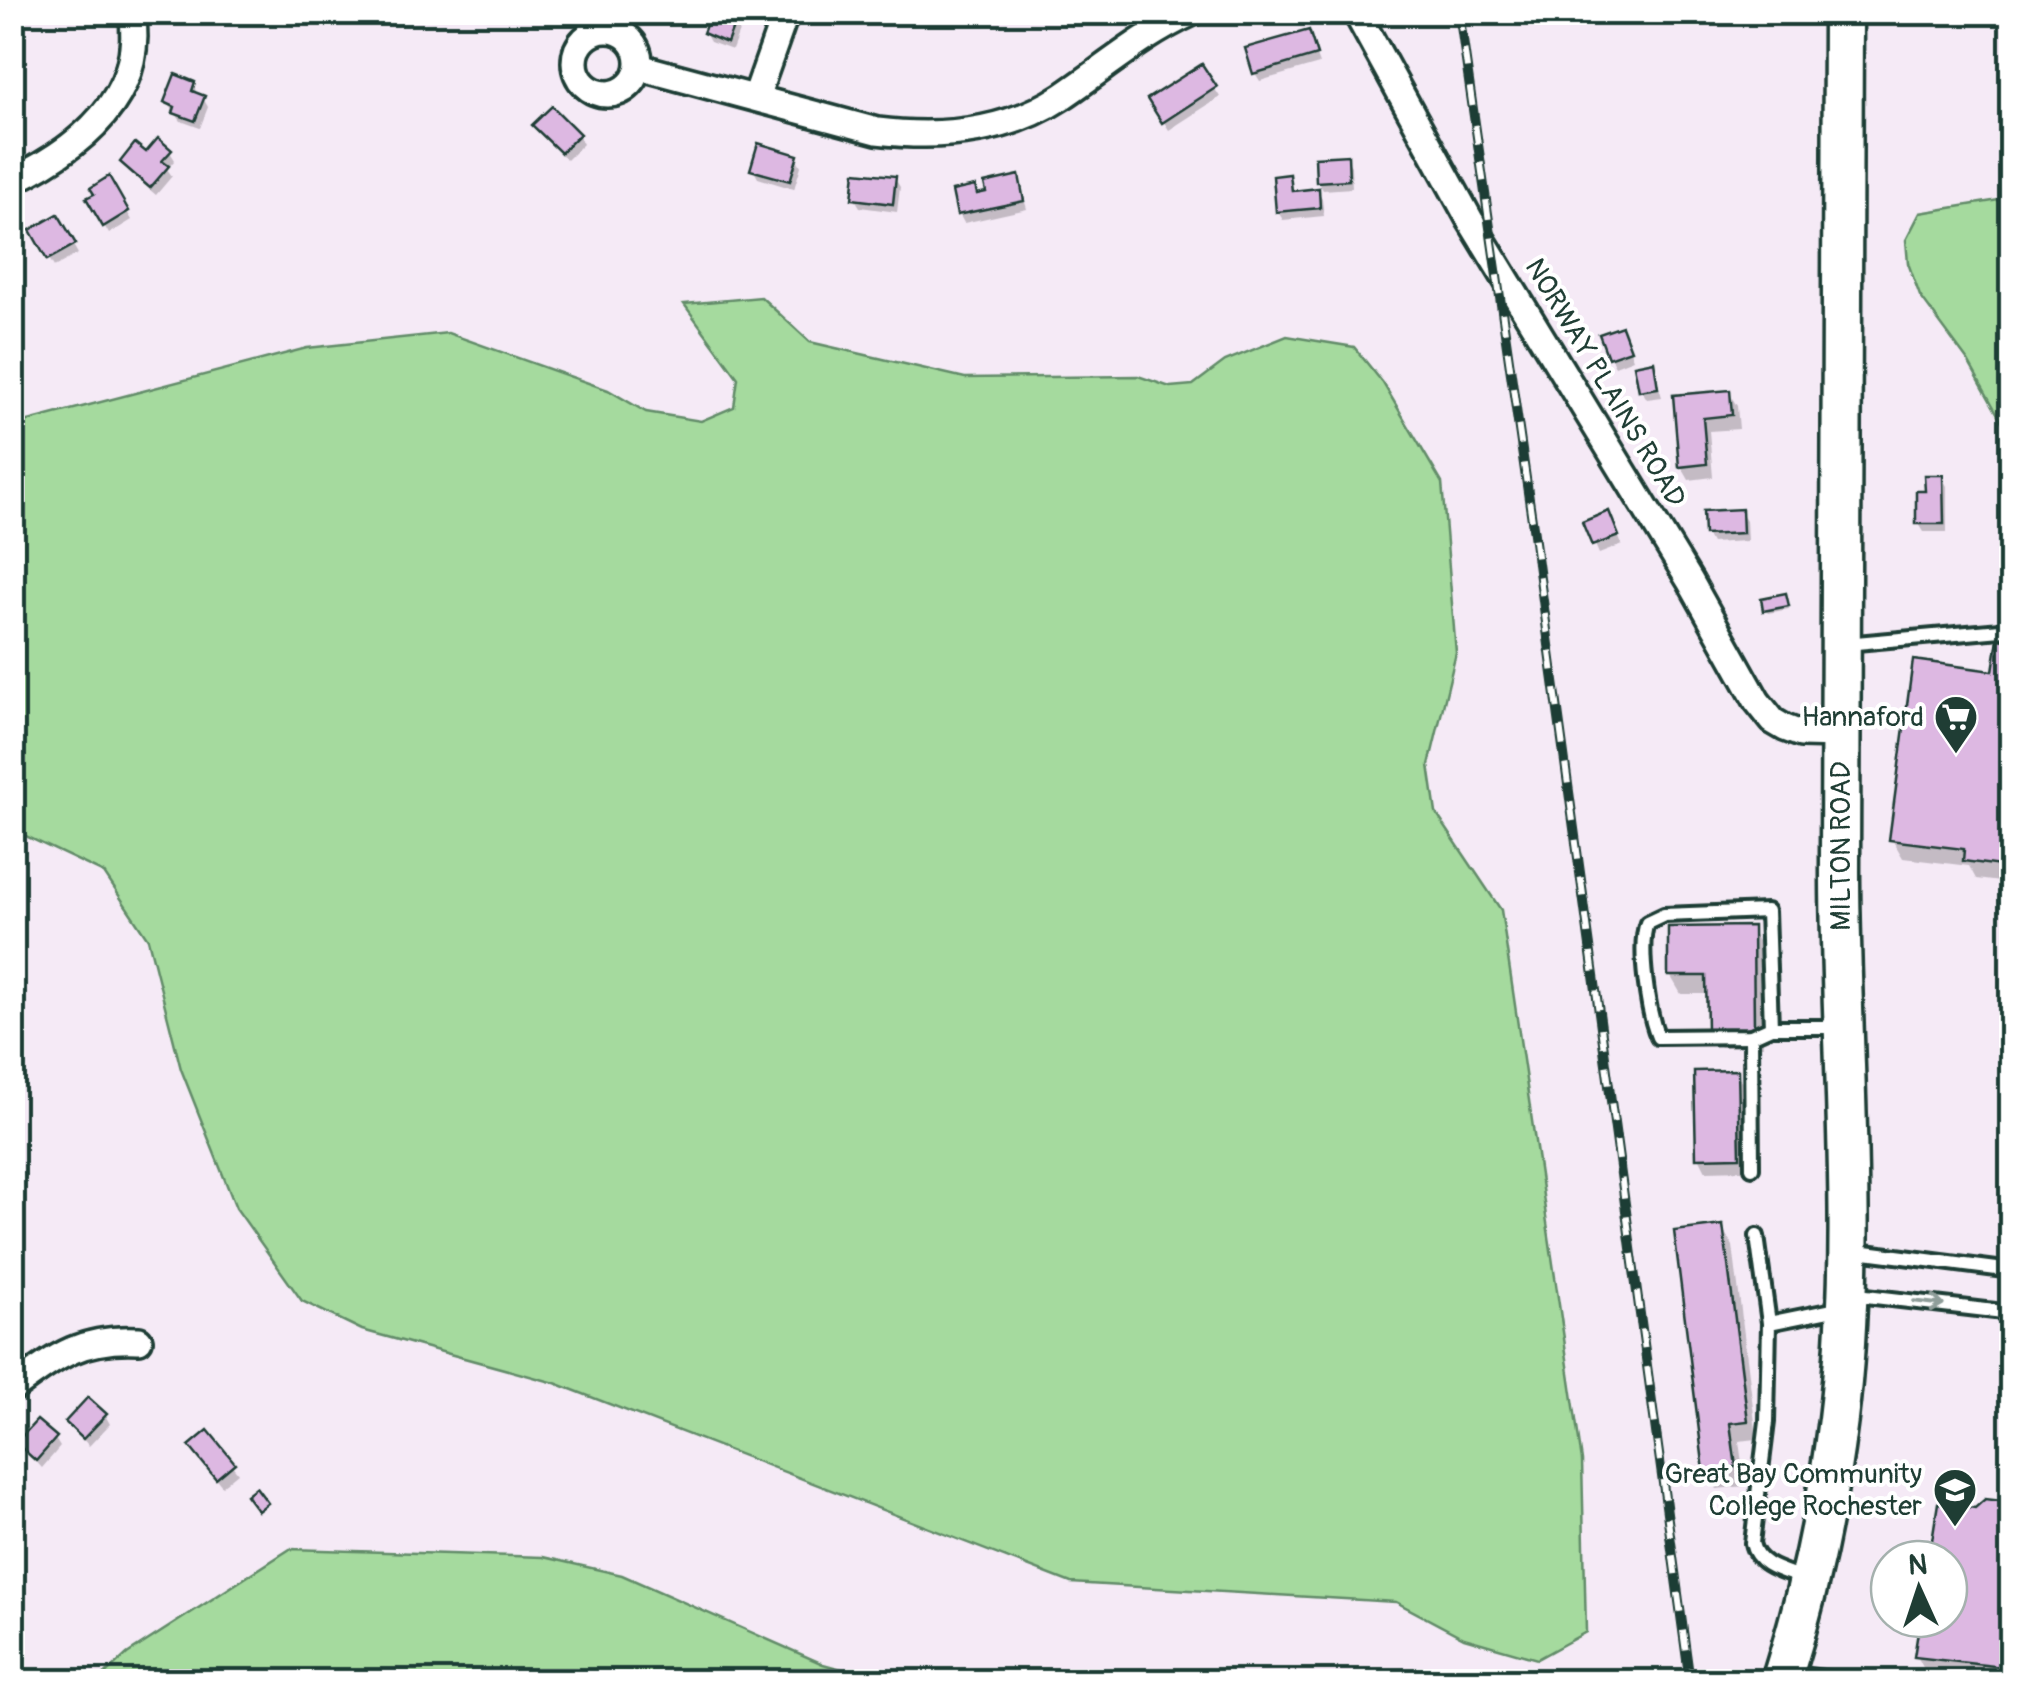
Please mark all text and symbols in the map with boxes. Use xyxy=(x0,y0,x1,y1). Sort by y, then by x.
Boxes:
street label: NORWAY PLAINS ROAD xyxy=(1517,252,1693,514)
supermarket icon: Hannaford xyxy=(1933,694,1979,755)
place label: Hannaford xyxy=(1801,700,1924,735)
street label: MILTON ROAD xyxy=(1824,761,1859,931)
one-way arrow xyxy=(1912,1294,1945,1313)
place label: Great Bay Community College Rochester xyxy=(1664,1457,1922,1524)
school or university icon: Great Bay Community College Rochester xyxy=(1932,1467,1978,1528)
north arrow xyxy=(1869,1539,1969,1639)
text: N xyxy=(1907,1548,1928,1584)

